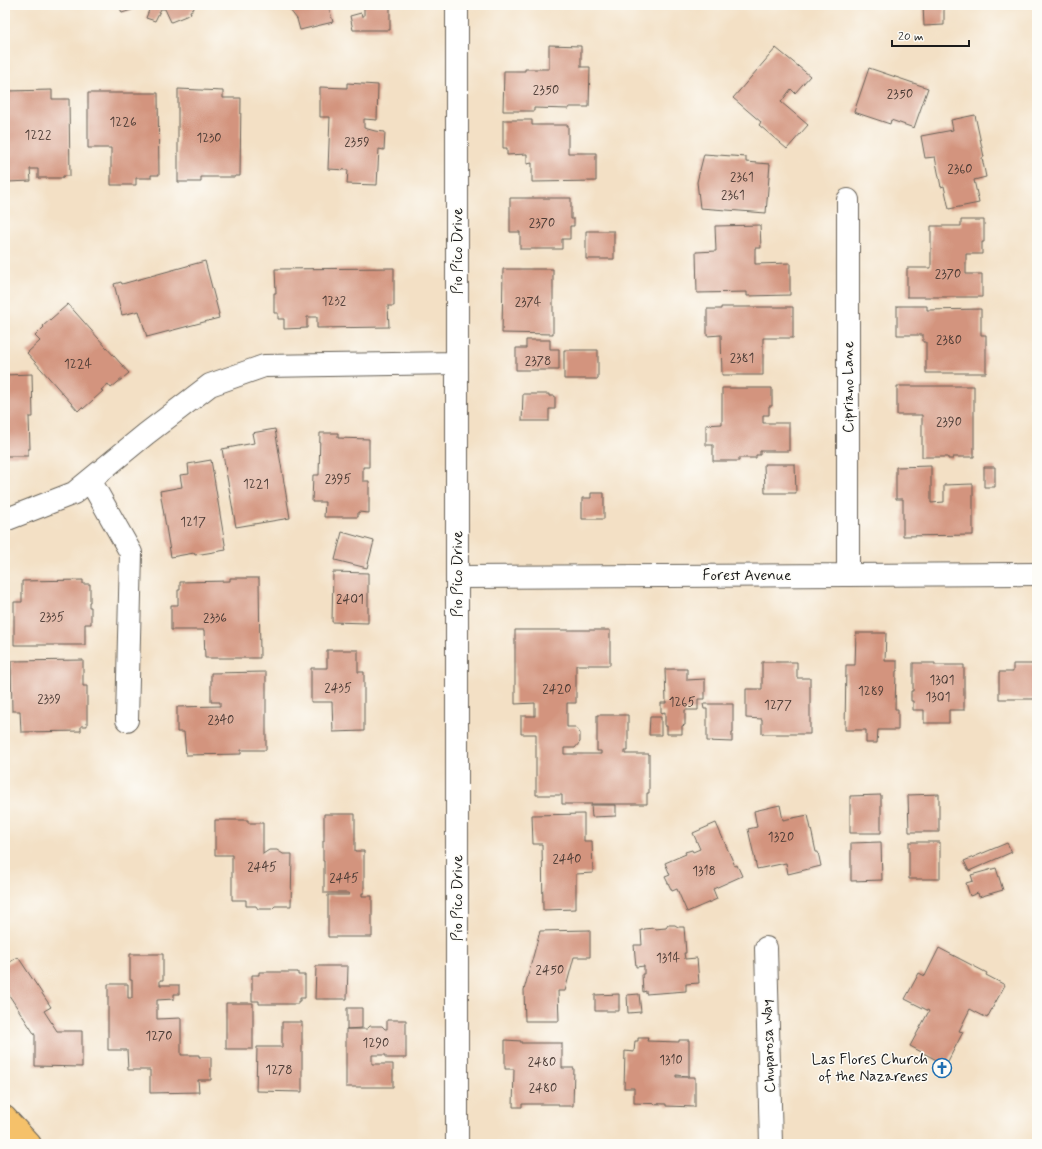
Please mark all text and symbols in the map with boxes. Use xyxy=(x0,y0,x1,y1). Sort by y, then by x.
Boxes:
scale bar xyxy=(892,22,969,48)
text: 20 m xyxy=(898,29,924,45)
house number: 2350 xyxy=(533,82,559,99)
house number: 2350 xyxy=(887,86,913,103)
house number: 1226 xyxy=(109,114,137,131)
house number: 1222 xyxy=(25,127,52,144)
house number: 1230 xyxy=(196,130,222,147)
house number: 2359 xyxy=(344,134,370,151)
house number: 2360 xyxy=(947,161,973,178)
house number: 2361 xyxy=(730,169,754,186)
house number: 2361 xyxy=(721,187,745,204)
street label: Pio Pico Drive xyxy=(448,208,468,294)
house number: 2370 xyxy=(529,215,555,232)
house number: 2370 xyxy=(935,266,961,283)
house number: 1232 xyxy=(322,293,347,310)
house number: 2374 xyxy=(515,294,542,311)
house number: 2380 xyxy=(936,332,962,349)
street label: Cipriano Lane xyxy=(839,341,859,433)
house number: 2381 xyxy=(730,350,754,367)
house number: 2378 xyxy=(525,353,551,370)
house number: 1224 xyxy=(64,356,92,373)
house number: 2390 xyxy=(936,414,962,431)
house number: 2395 xyxy=(325,471,351,488)
house number: 1221 xyxy=(243,476,269,493)
house number: 1217 xyxy=(180,514,206,531)
street label: Pio Pico Drive xyxy=(448,531,468,617)
street label: Forest Avenue xyxy=(703,566,791,586)
house number: 2401 xyxy=(336,591,364,608)
house number: 2335 xyxy=(40,609,65,626)
house number: 2336 xyxy=(203,610,227,627)
house number: 1301 xyxy=(930,672,954,689)
house number: 2435 xyxy=(324,680,352,697)
house number: 2420 xyxy=(542,681,572,698)
house number: 1289 xyxy=(858,683,884,700)
house number: 1301 xyxy=(926,689,950,706)
house number: 2339 xyxy=(37,691,61,708)
house number: 1265 xyxy=(669,694,695,711)
house number: 1277 xyxy=(764,697,792,714)
house number: 2340 xyxy=(208,712,234,729)
house number: 1320 xyxy=(768,829,794,846)
house number: 2440 xyxy=(552,851,582,868)
street label: Pio Pico Drive xyxy=(448,855,468,941)
house number: 2445 xyxy=(247,859,277,876)
house number: 1318 xyxy=(692,863,716,880)
house number: 2445 xyxy=(329,870,359,887)
house number: 1314 xyxy=(656,950,680,967)
house number: 2450 xyxy=(536,962,564,979)
street label: Chuparosa Way xyxy=(757,999,781,1093)
house number: 1270 xyxy=(145,1028,173,1045)
house number: 1290 xyxy=(363,1035,389,1052)
place label: Las Flores Church of the Nazarenes xyxy=(812,1050,928,1087)
house number: 1310 xyxy=(659,1052,683,1069)
house number: 2480 xyxy=(528,1054,556,1071)
church icon: Las Flores Church of the Nazarenes xyxy=(931,1057,953,1079)
house number: 1278 xyxy=(265,1062,293,1079)
house number: 2480 xyxy=(529,1080,557,1097)

